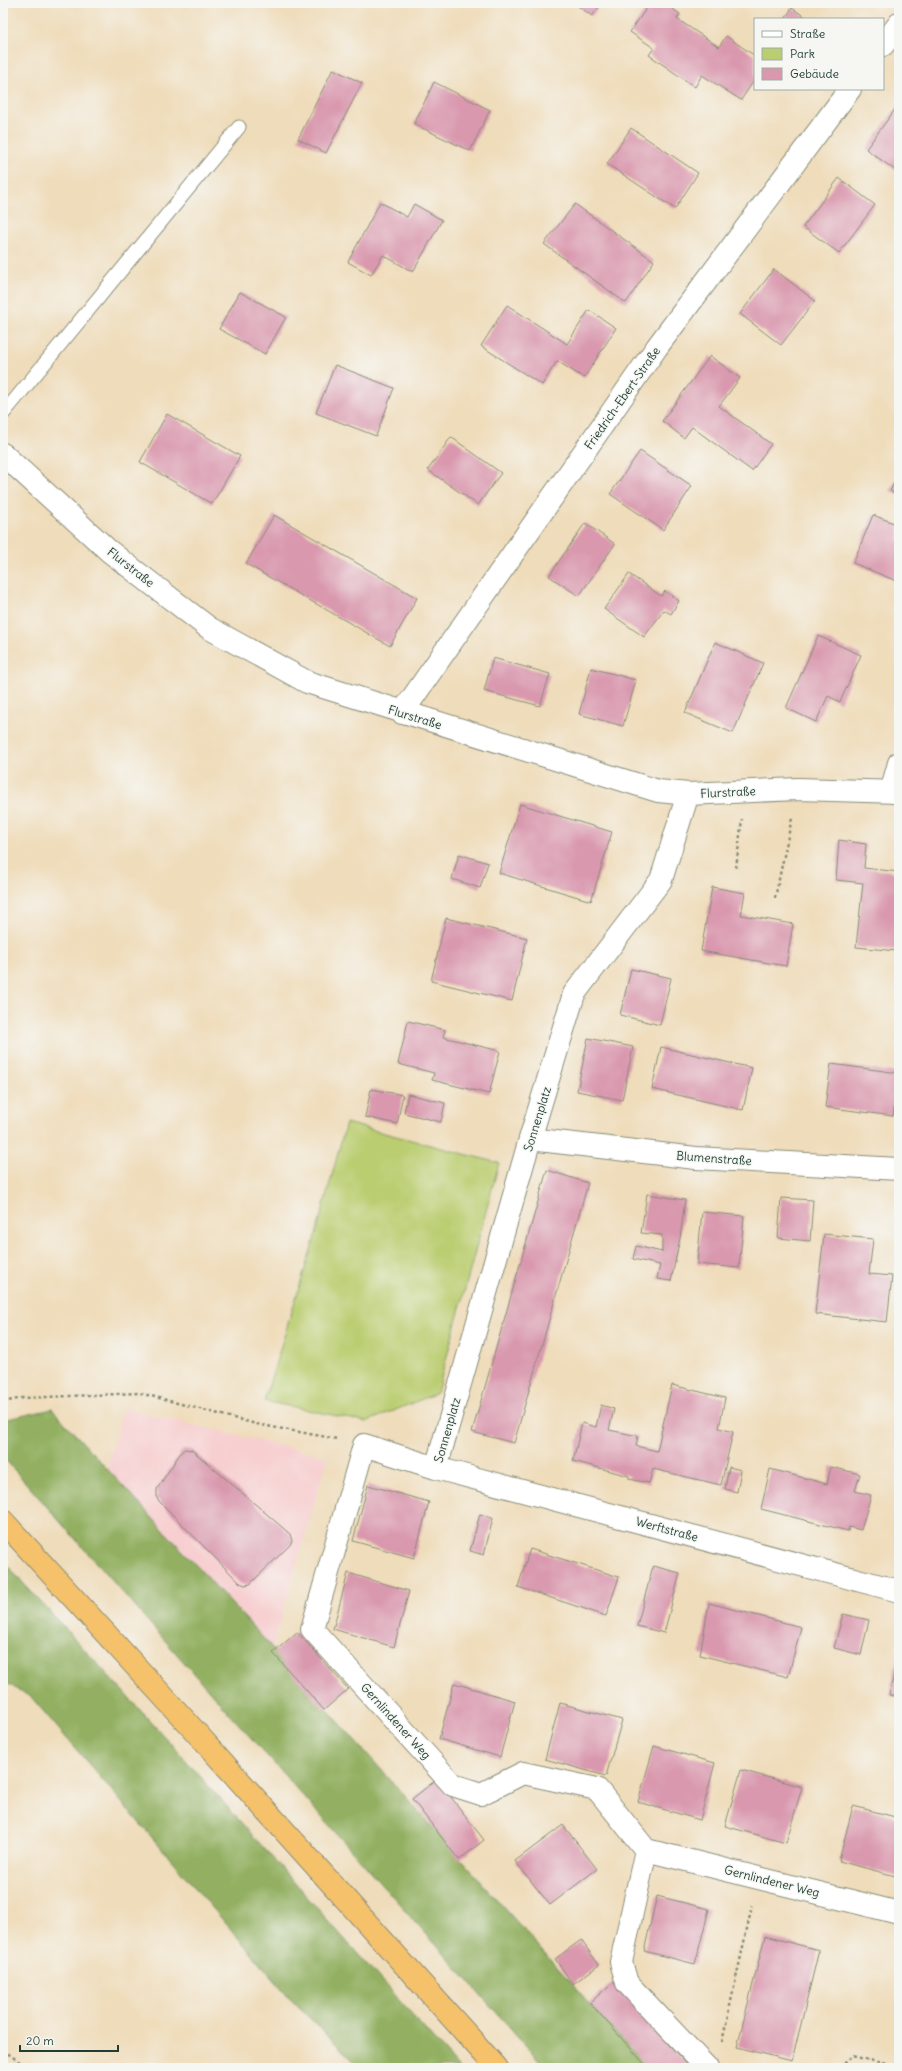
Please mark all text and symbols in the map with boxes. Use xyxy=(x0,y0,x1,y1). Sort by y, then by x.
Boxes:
legend xyxy=(754,18,884,90)
text: Straße xyxy=(790,26,825,41)
text: Park xyxy=(790,46,815,61)
text: Gebäude xyxy=(790,66,839,81)
street label: Friedrich-Ebert-Straße xyxy=(581,344,663,452)
street label: Flurstraße xyxy=(105,544,157,590)
street label: Flurstraße xyxy=(386,702,444,732)
street label: Flurstraße xyxy=(700,783,756,801)
street label: Sonnenplatz xyxy=(520,1085,554,1153)
street label: Blumenstraße xyxy=(676,1148,752,1168)
street label: Sonnenplatz xyxy=(431,1396,464,1464)
street label: Werftstraße xyxy=(634,1513,700,1545)
street label: Gernlindener Weg xyxy=(358,1680,434,1762)
street label: Gernlindener Weg xyxy=(723,1862,821,1900)
scale bar xyxy=(20,2027,118,2053)
text: 20 m xyxy=(26,2033,54,2048)

